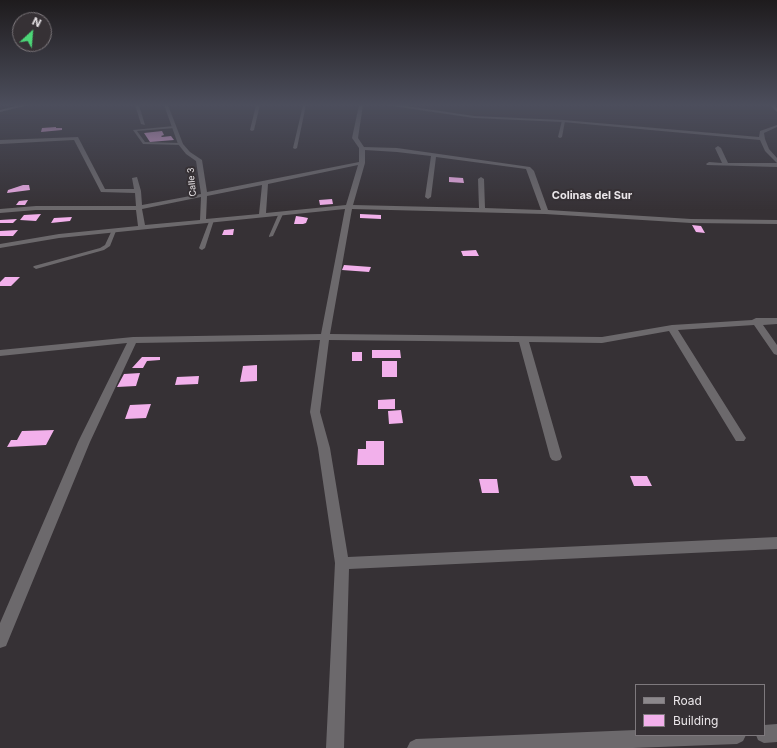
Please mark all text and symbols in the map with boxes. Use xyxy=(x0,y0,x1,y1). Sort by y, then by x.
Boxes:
north arrow xyxy=(12,12,52,52)
text: N xyxy=(30,14,44,30)
street label: Calle 3 xyxy=(185,167,199,197)
district label: Colinas del Sur xyxy=(552,189,632,203)
legend xyxy=(635,684,765,736)
text: Road xyxy=(673,693,702,708)
text: Building xyxy=(673,713,718,728)

